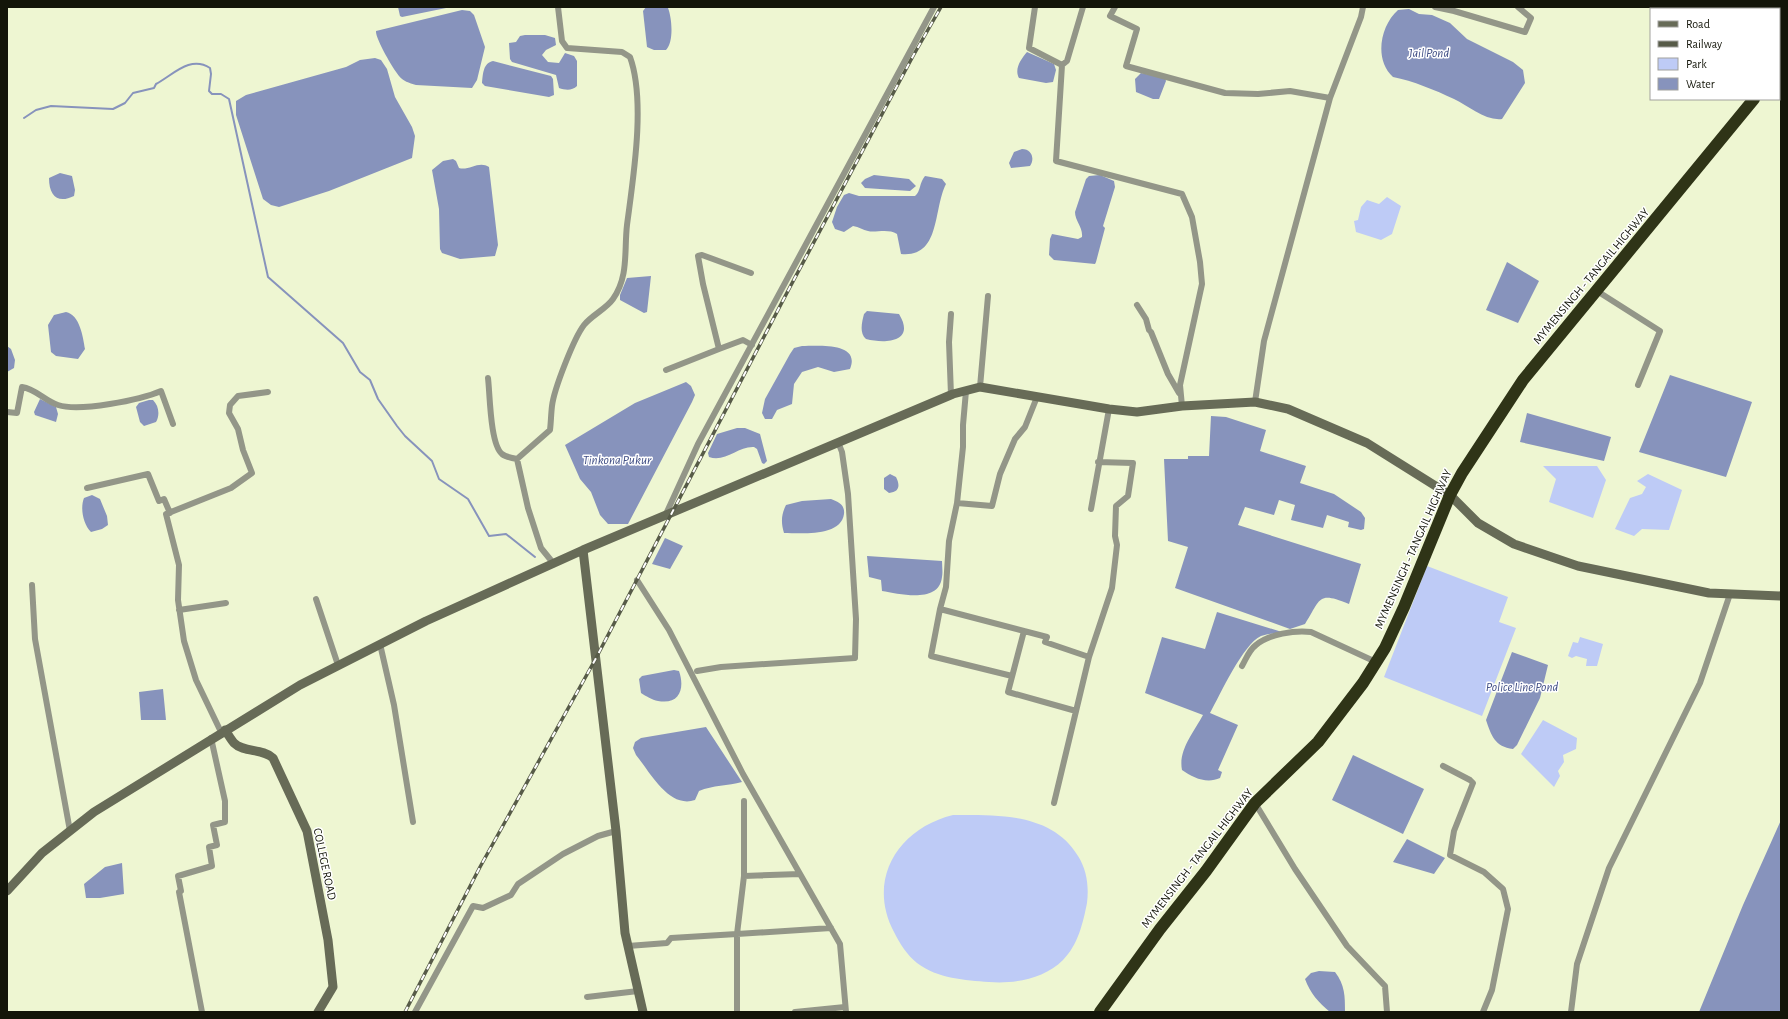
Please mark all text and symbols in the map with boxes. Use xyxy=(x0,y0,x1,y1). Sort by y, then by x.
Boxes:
legend xyxy=(1650,8,1780,100)
text: Road xyxy=(1686,18,1710,30)
text: Railway xyxy=(1686,38,1722,51)
water label: Jail Pond xyxy=(1408,47,1449,60)
text: Park xyxy=(1686,58,1707,70)
text: Water xyxy=(1686,78,1715,90)
street label: MYMENSINGH - TANGAIL HIGHWAY xyxy=(1531,205,1652,346)
water label: Tinkona Pukur xyxy=(583,454,652,467)
street label: MYMENSINGH - TANGAIL HIGHWAY xyxy=(1372,467,1454,631)
water label: Police Line Pond xyxy=(1486,681,1559,694)
street label: MYMENSINGH - TANGAIL HIGHWAY xyxy=(1139,786,1255,930)
street label: COLLEGE ROAD xyxy=(312,827,339,901)

